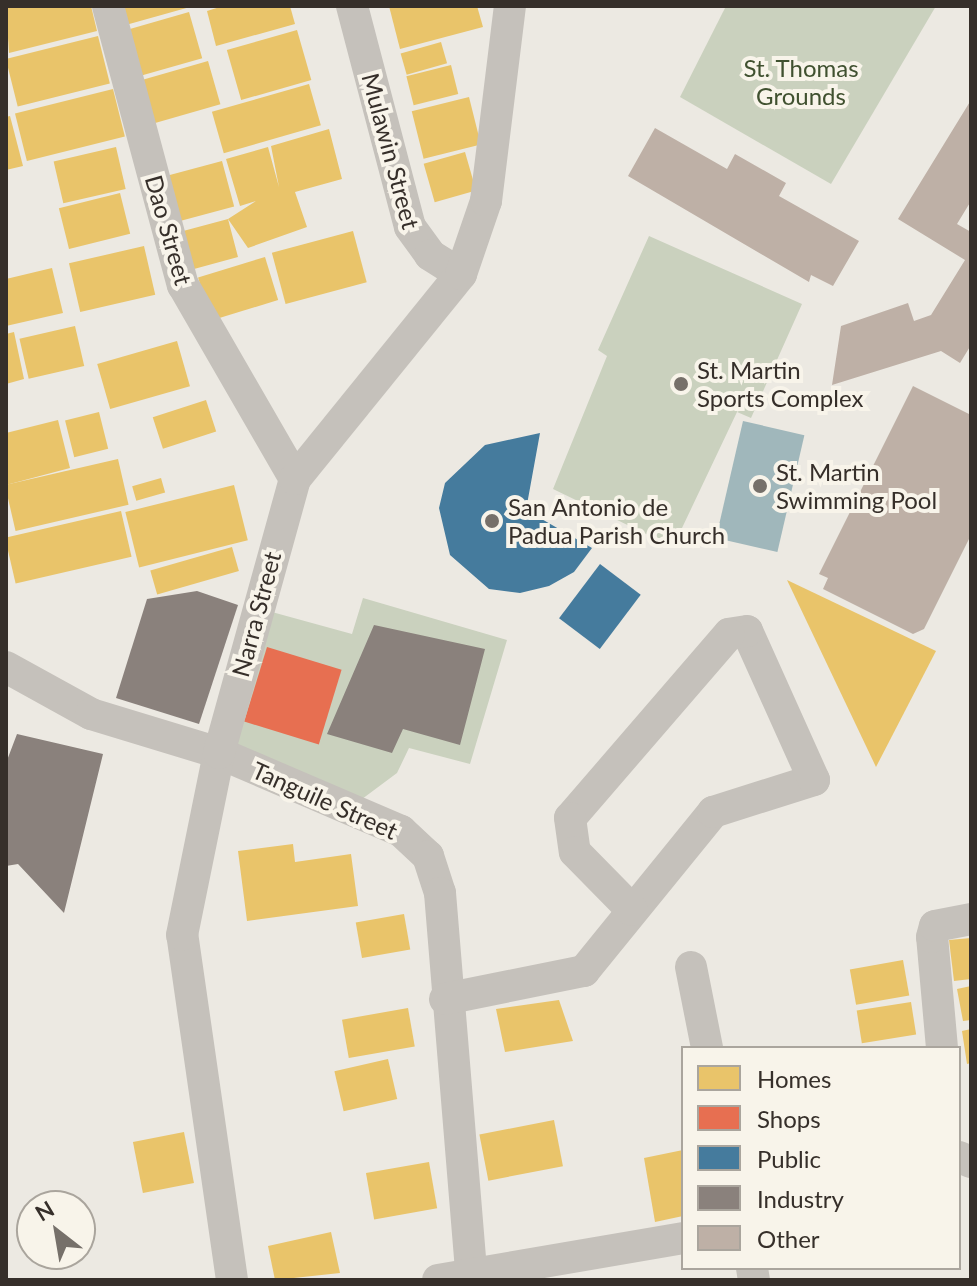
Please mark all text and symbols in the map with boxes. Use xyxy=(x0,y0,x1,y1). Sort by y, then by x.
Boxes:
park label: St. Thomas Grounds xyxy=(743,54,859,110)
street label: Mulawin Street xyxy=(356,70,426,232)
street label: Dao Street xyxy=(140,172,198,288)
place label: St. Martin Sports Complex xyxy=(697,356,863,412)
marker: St. Martin Sports Complex xyxy=(672,375,690,393)
place label: St. Martin Swimming Pool xyxy=(776,458,937,514)
marker: St. Martin Swimming Pool xyxy=(751,477,769,495)
place label: San Antonio de Padua Parish Church xyxy=(508,493,725,549)
marker: San Antonio de Padua Parish Church xyxy=(483,512,501,530)
street label: Narra Street xyxy=(225,548,287,680)
street label: Tanguile Street xyxy=(248,755,402,845)
legend xyxy=(681,1046,961,1270)
text: Homes xyxy=(757,1064,831,1093)
text: Shops xyxy=(757,1104,821,1133)
text: Public xyxy=(757,1144,821,1173)
text: Industry xyxy=(757,1184,844,1213)
north arrow xyxy=(16,1190,96,1270)
text: N xyxy=(30,1195,59,1227)
text: Other xyxy=(757,1224,820,1253)

